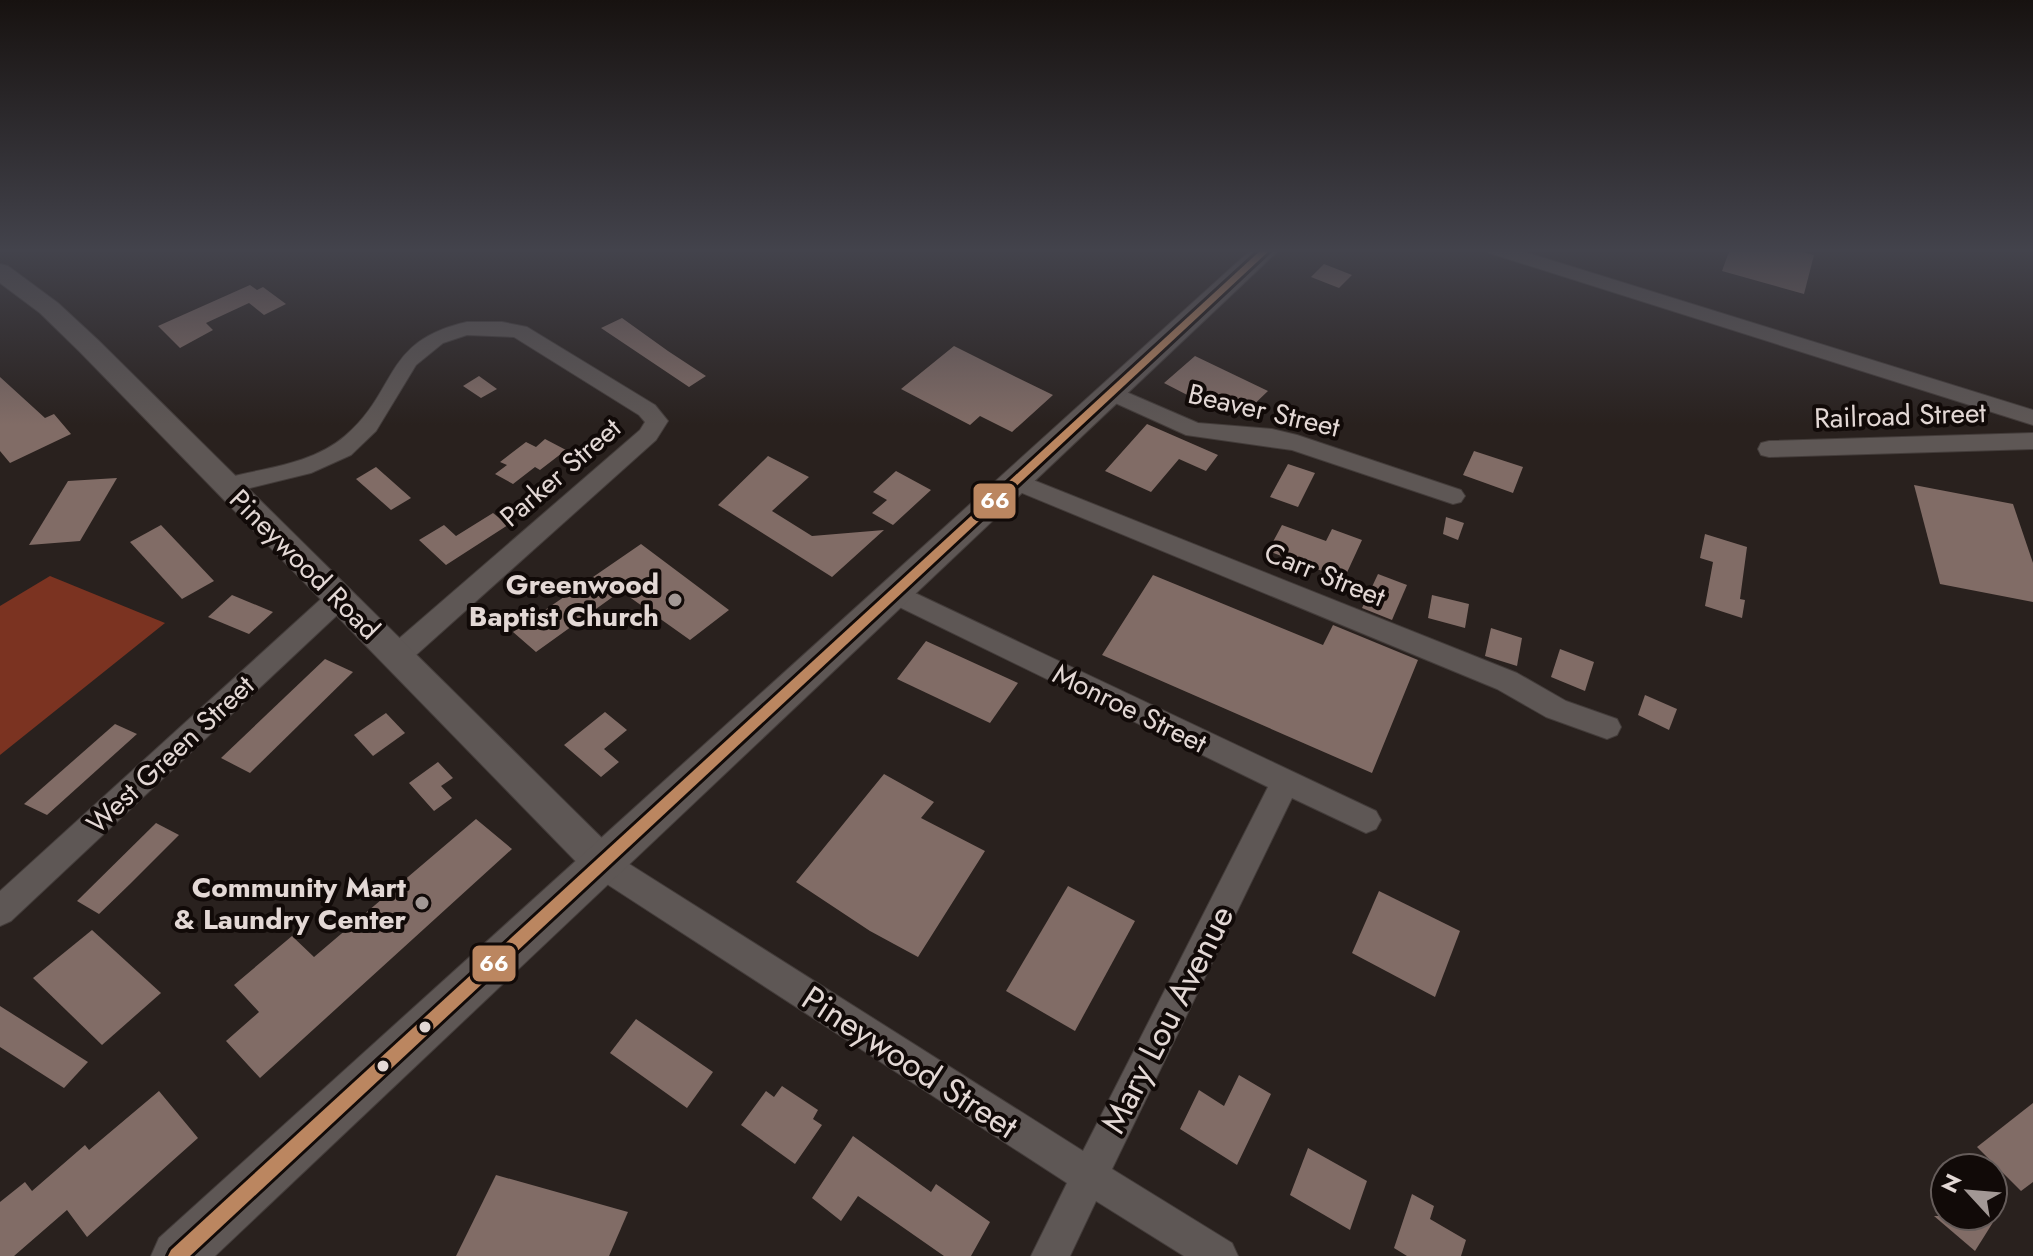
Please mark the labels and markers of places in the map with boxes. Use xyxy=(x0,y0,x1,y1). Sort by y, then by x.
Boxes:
place label: Greenwood Baptist Church xyxy=(469,564,659,637)
marker: Greenwood Baptist Church xyxy=(666,591,684,609)
place label: Community Mart & Laundry Center xyxy=(174,867,406,940)
marker: Community Mart & Laundry Center xyxy=(413,894,431,912)
unlabelled marker xyxy=(417,1019,433,1035)
unlabelled marker xyxy=(375,1058,391,1074)

